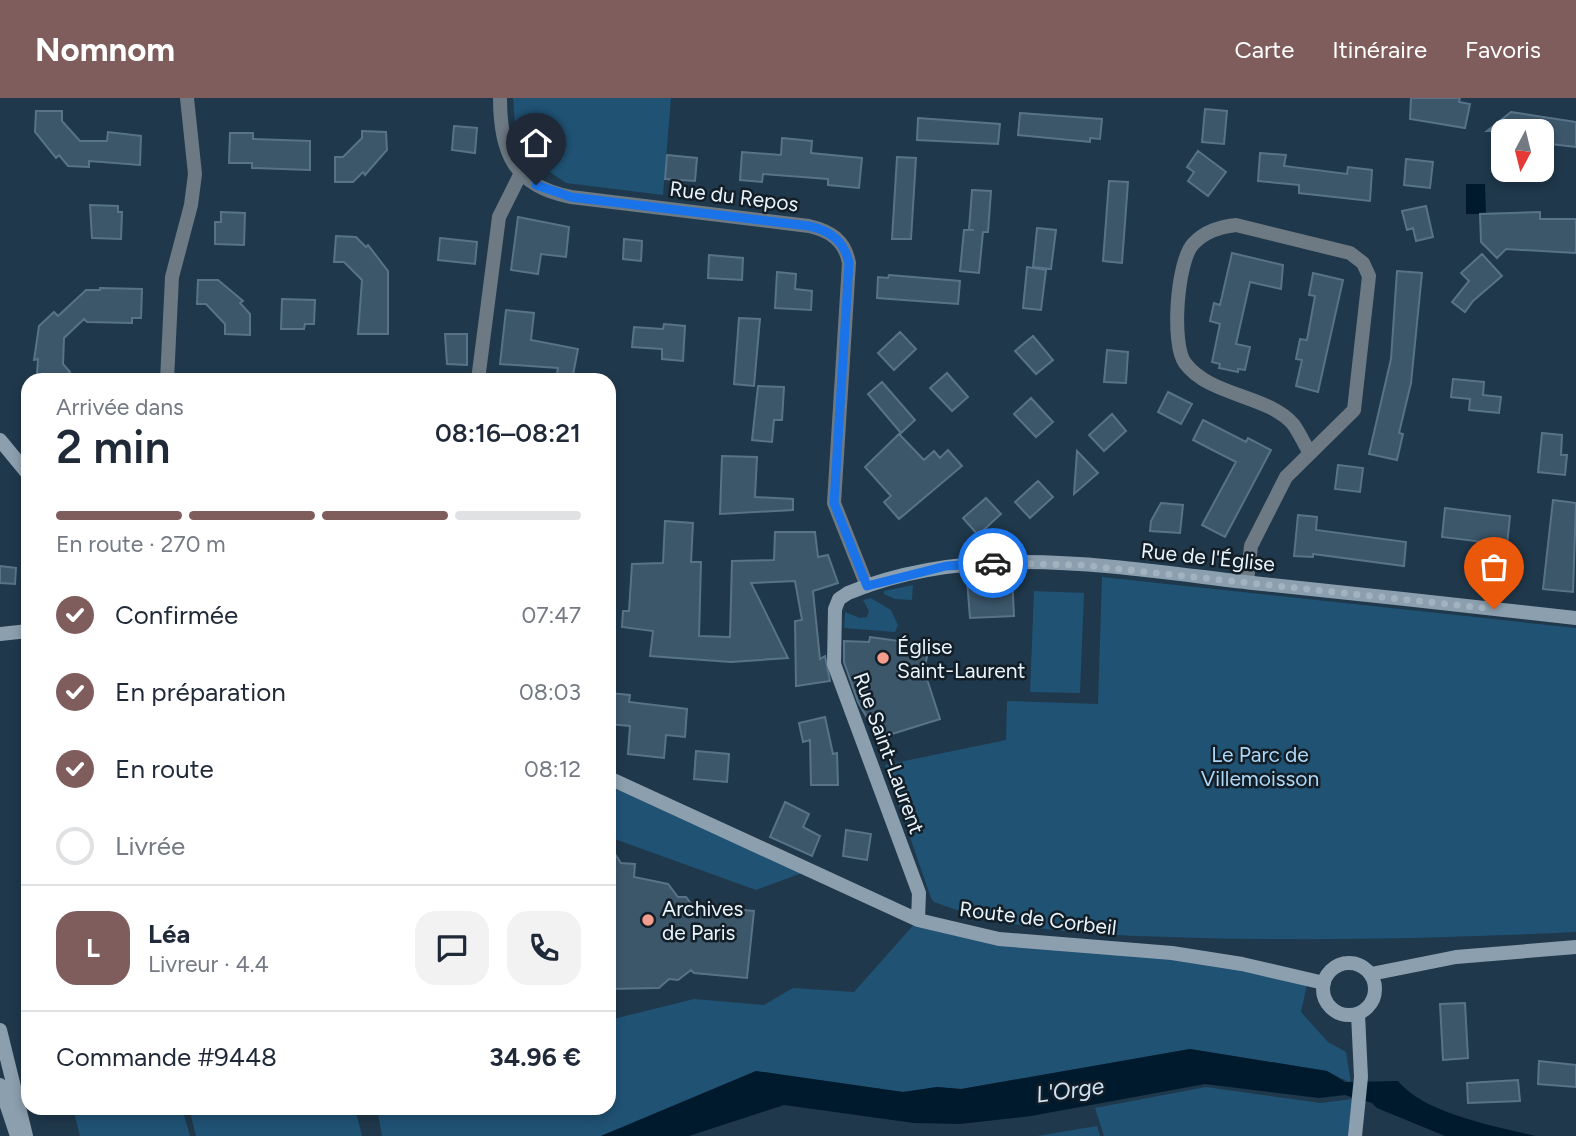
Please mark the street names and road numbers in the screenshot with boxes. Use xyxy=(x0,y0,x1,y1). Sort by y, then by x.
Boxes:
street label: Rue du Repos xyxy=(668,176,800,216)
street label: Rue de l'Église xyxy=(1140,538,1276,576)
street label: Rue Saint-Laurent xyxy=(848,669,930,837)
street label: Route de Corbeil xyxy=(958,896,1118,940)

